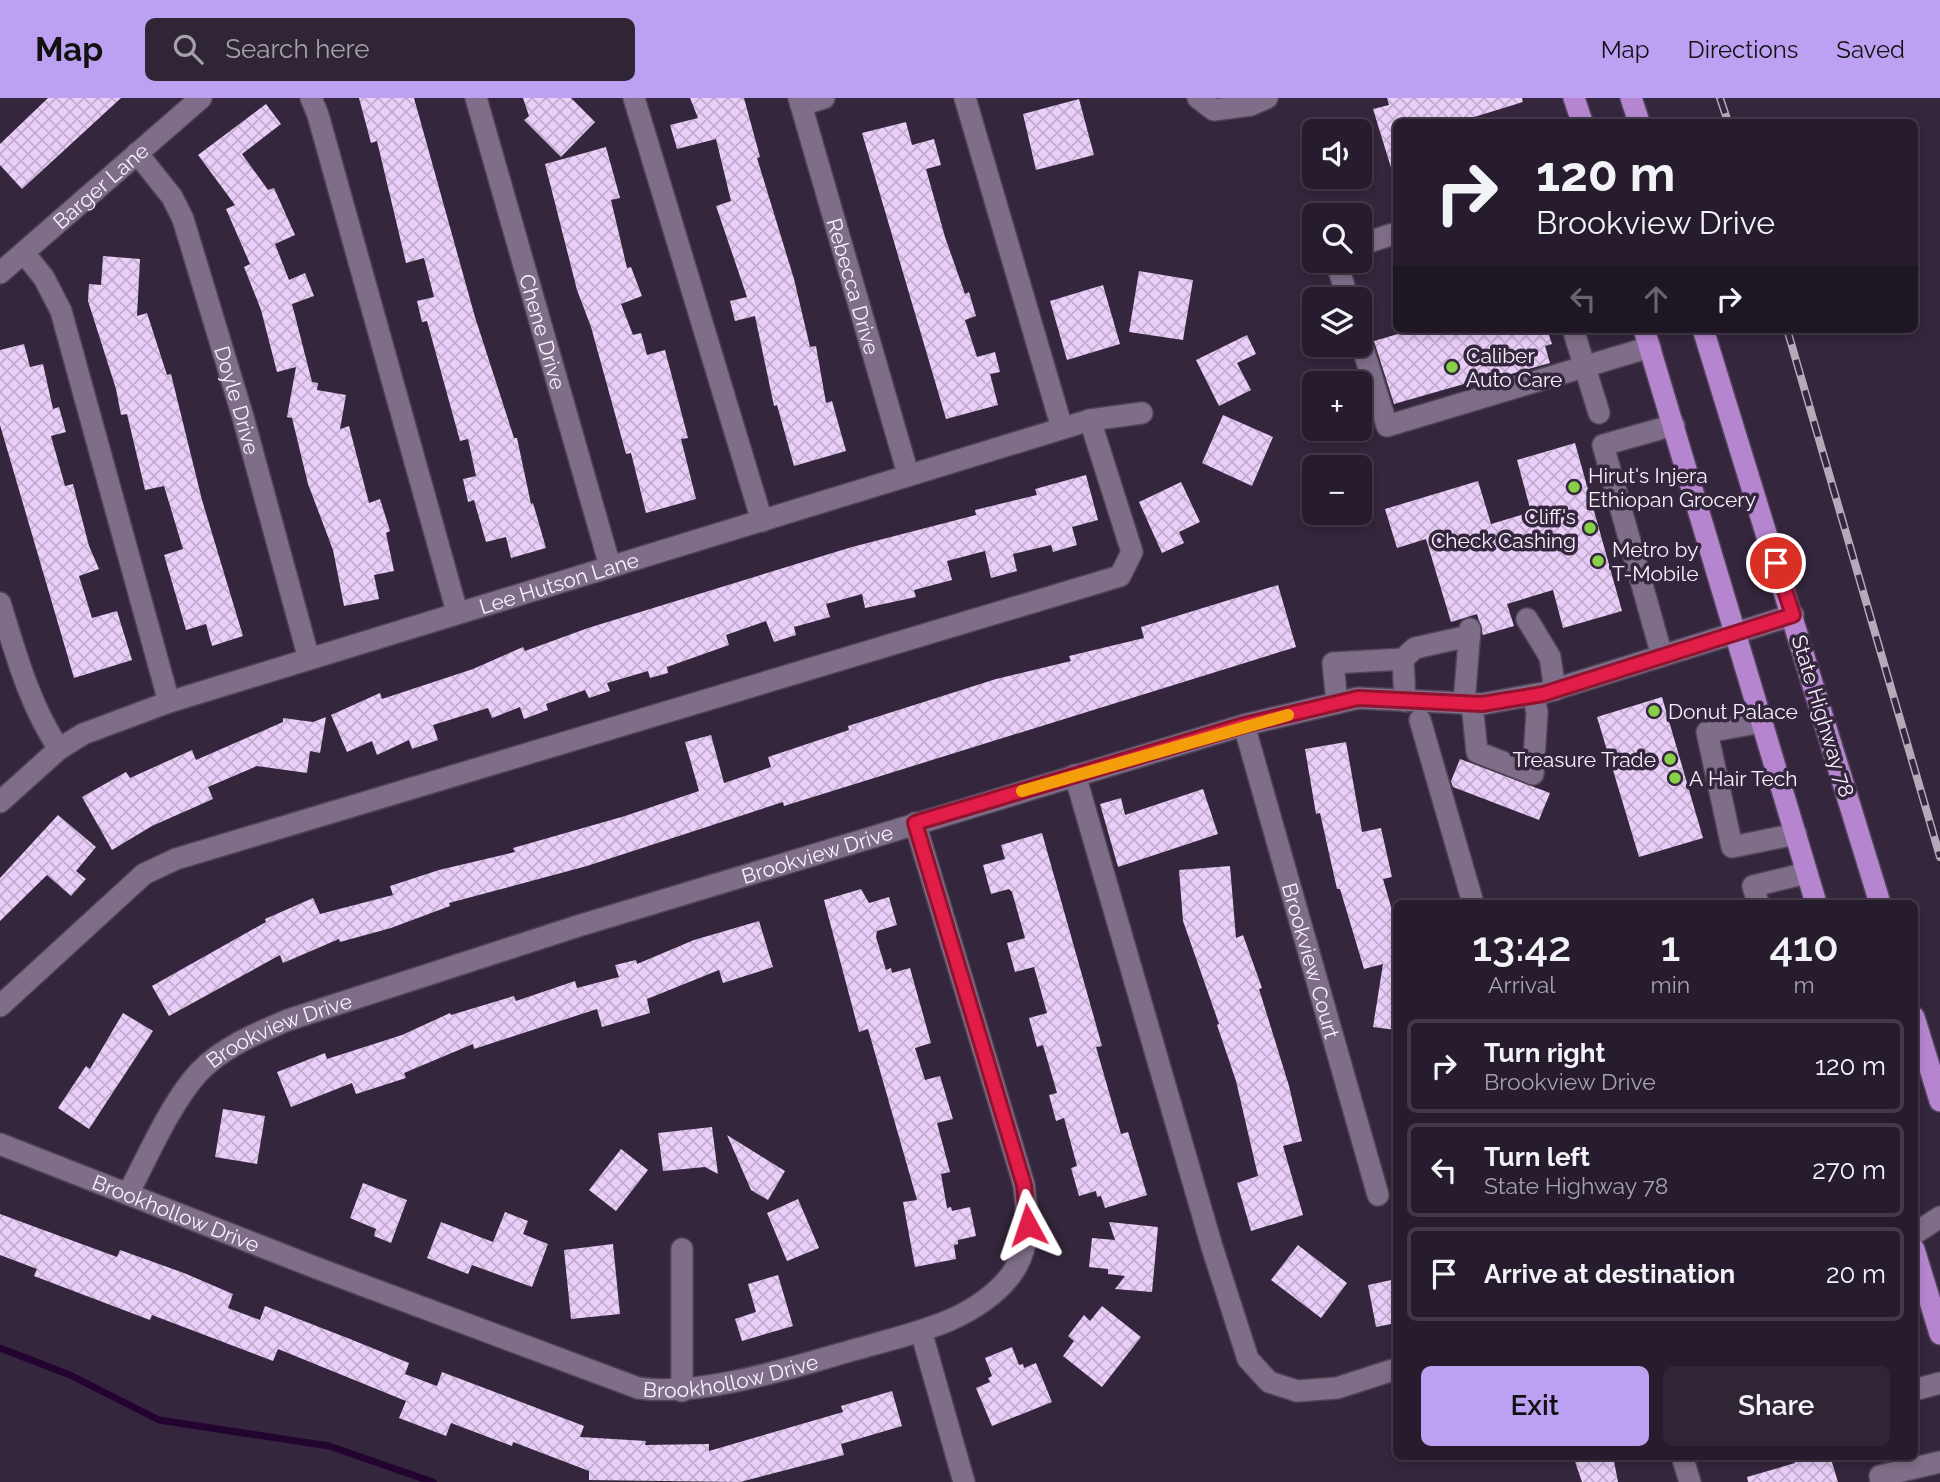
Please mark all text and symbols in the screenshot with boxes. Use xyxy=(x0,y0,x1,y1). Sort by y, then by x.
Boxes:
search box xyxy=(145,18,635,81)
text: Map xyxy=(35,30,103,69)
icon: search xyxy=(169,30,207,68)
text: Search here xyxy=(225,34,370,64)
text: Map xyxy=(1601,35,1650,64)
text: Directions xyxy=(1688,35,1798,64)
text: Saved xyxy=(1836,35,1905,64)
map controls xyxy=(1302,119,1372,525)
button: sound xyxy=(1302,119,1372,189)
street label: Barger Lane xyxy=(47,137,153,234)
text: 120 m xyxy=(1536,145,1675,202)
icon: right xyxy=(1421,147,1512,238)
button: search xyxy=(1302,203,1372,273)
text: Brookview Drive xyxy=(1536,204,1775,241)
street label: Rebecca Drive xyxy=(822,215,885,357)
street label: Chene Drive xyxy=(514,271,571,392)
icon: left xyxy=(1564,280,1602,318)
icon: ahead xyxy=(1637,280,1675,318)
icon: right xyxy=(1710,280,1748,318)
button: layers xyxy=(1302,287,1372,357)
street label: Doyle Drive xyxy=(210,343,265,457)
place label: Caliber Auto Care xyxy=(1466,343,1562,392)
marker: Caliber Auto Care xyxy=(1444,359,1460,375)
button: + xyxy=(1302,371,1372,441)
button: − xyxy=(1302,455,1372,525)
place label: Hirut's Injera Ethiopan Grocery xyxy=(1588,463,1756,512)
marker: Hirut's Injera Ethiopan Grocery xyxy=(1566,479,1582,495)
place label: Cliff's Check Cashing xyxy=(1431,504,1576,553)
marker: Cliff's Check Cashing xyxy=(1582,520,1598,536)
pin xyxy=(1746,533,1806,593)
place label: Metro by T-Mobile xyxy=(1612,537,1699,586)
icon: arrive xyxy=(1757,544,1795,582)
street label: Lee Hutson Lane xyxy=(476,546,642,619)
marker: Metro by T-Mobile xyxy=(1590,553,1606,569)
street label: State Highway 78 xyxy=(1786,632,1860,800)
place label: Donut Palace xyxy=(1668,699,1798,724)
marker: Donut Palace xyxy=(1646,703,1662,719)
place label: Treasure Trade xyxy=(1512,747,1656,772)
marker: Treasure Trade xyxy=(1662,751,1678,767)
place label: A Hair Tech xyxy=(1689,766,1798,791)
marker: A Hair Tech xyxy=(1667,770,1683,786)
street label: Brookview Drive xyxy=(738,819,896,888)
street label: Brookview Court xyxy=(1277,880,1345,1041)
text: 13:42 xyxy=(1472,922,1571,971)
text: 1 xyxy=(1660,922,1680,971)
text: 410 xyxy=(1769,922,1839,971)
text: Arrival xyxy=(1488,971,1556,998)
text: min xyxy=(1651,971,1690,998)
text: m xyxy=(1793,971,1815,998)
street label: Brookview Drive xyxy=(201,988,355,1073)
text: Turn right xyxy=(1484,1038,1605,1068)
icon: right xyxy=(1425,1047,1463,1085)
text: 120 m xyxy=(1815,1051,1886,1081)
text: Brookview Drive xyxy=(1484,1068,1656,1095)
text: Turn left xyxy=(1484,1142,1590,1172)
icon: left xyxy=(1425,1151,1463,1189)
text: 270 m xyxy=(1812,1155,1886,1185)
street label: Brookhollow Drive xyxy=(89,1169,263,1257)
text: State Highway 78 xyxy=(1484,1172,1668,1199)
position arrow xyxy=(991,1188,1065,1262)
icon: arrive xyxy=(1425,1255,1463,1293)
text: Arrive at destination xyxy=(1484,1259,1735,1289)
text: 20 m xyxy=(1826,1259,1886,1289)
street label: Brookhollow Drive xyxy=(642,1348,821,1402)
button: Exit xyxy=(1421,1366,1649,1446)
button: Share xyxy=(1663,1366,1890,1446)

